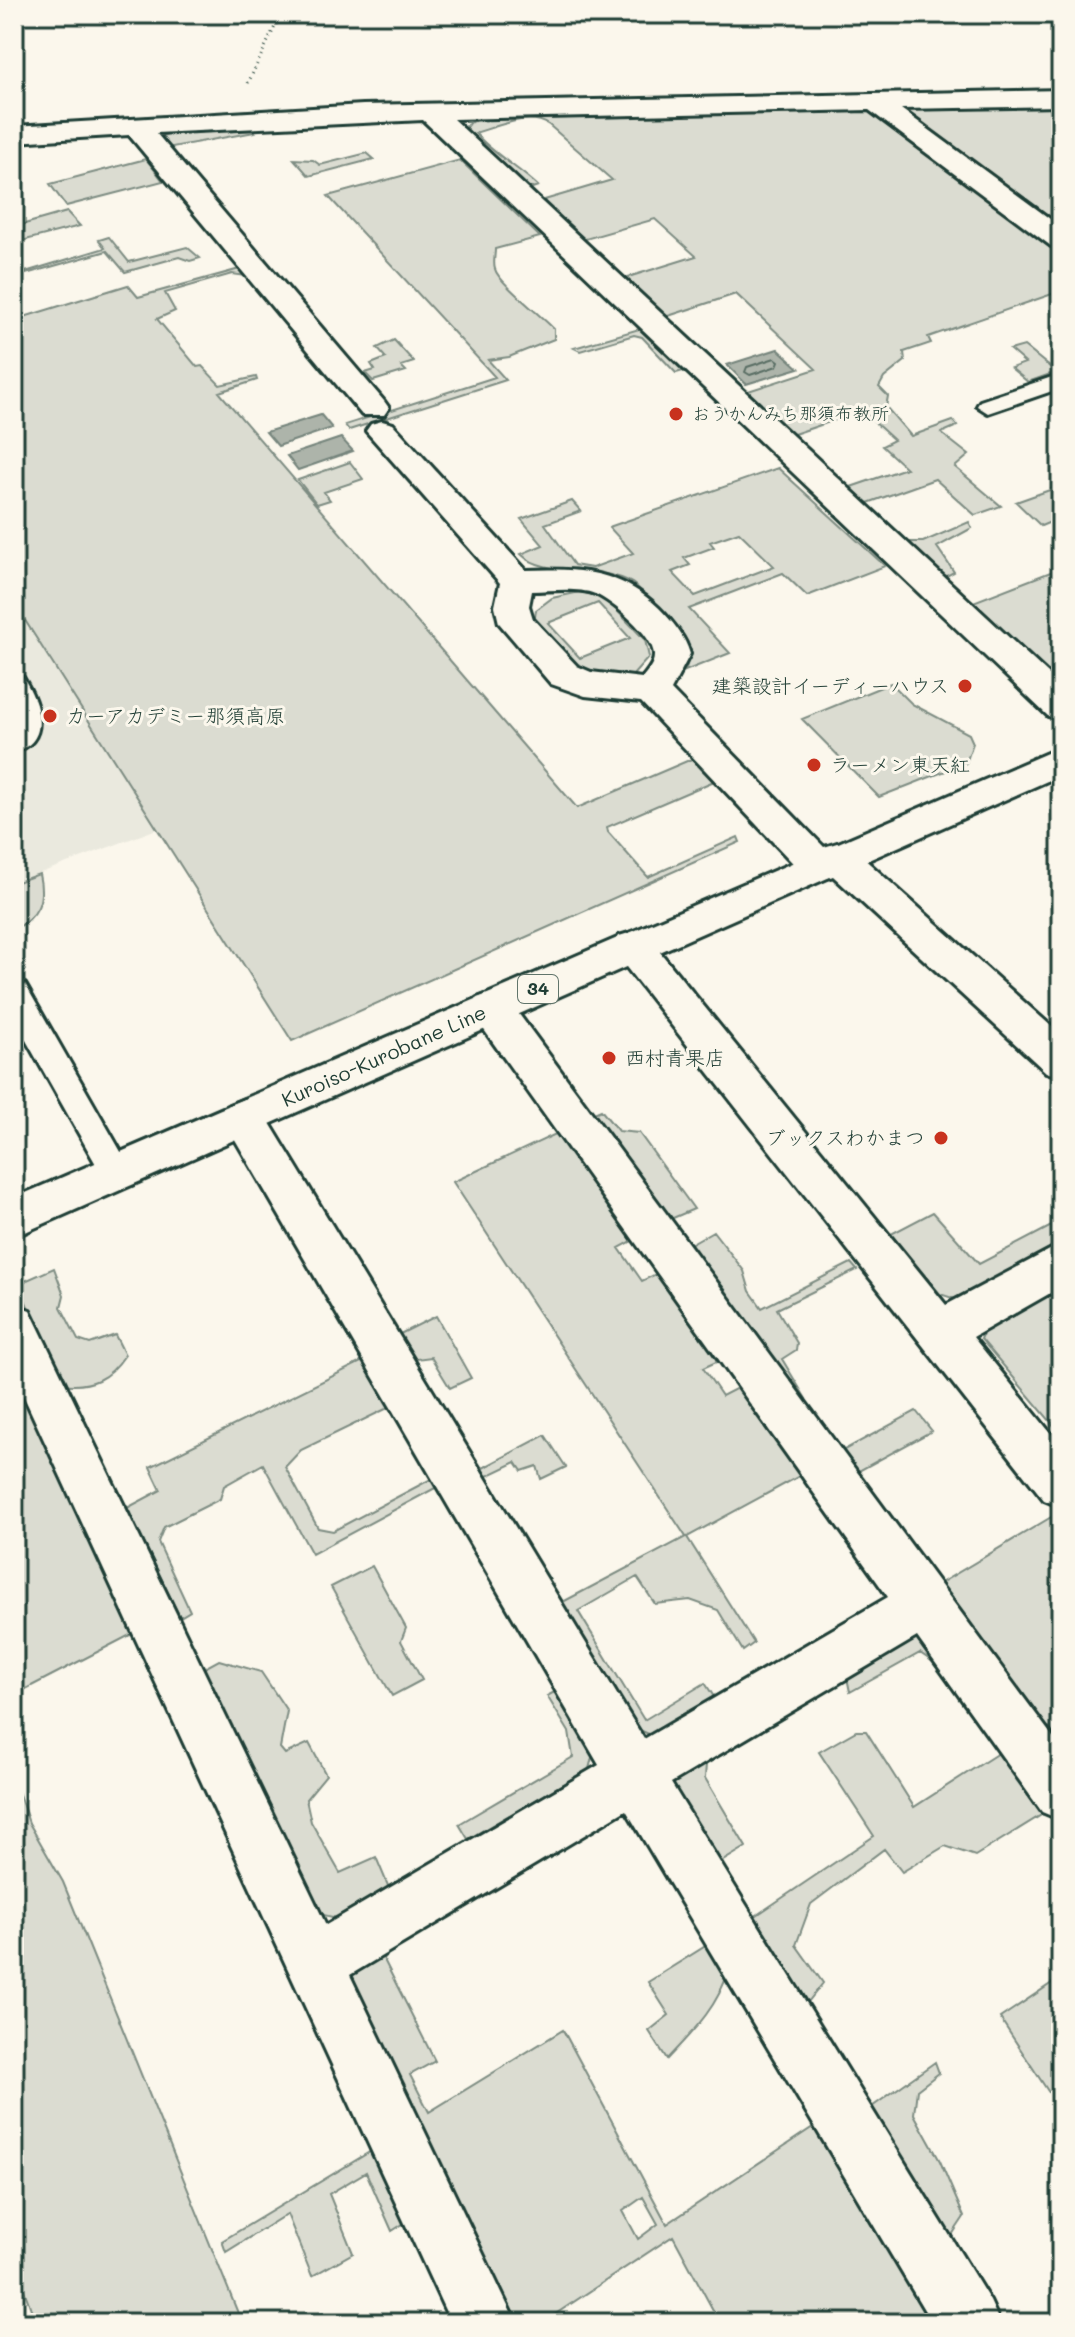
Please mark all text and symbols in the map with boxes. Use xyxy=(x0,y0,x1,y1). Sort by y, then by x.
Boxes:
place label: おうかんみち那須布教所 xyxy=(692,401,889,425)
marker: おうかんみち那須布教所 xyxy=(667,405,685,423)
place label: 建築設計イーディーハウス xyxy=(712,672,949,698)
marker: 建築設計イーディーハウス xyxy=(956,677,974,695)
place label: カーアカデミー那須高原 xyxy=(66,702,285,728)
marker: カーアカデミー那須高原 xyxy=(41,707,59,725)
place label: ラーメン東天紅 xyxy=(830,751,970,777)
marker: ラーメン東天紅 xyxy=(805,756,823,774)
road number: 34 xyxy=(518,975,558,1003)
street label: Kuroiso-Kurobane Line xyxy=(277,998,490,1112)
place label: 西村青果店 xyxy=(625,1044,725,1070)
marker: 西村青果店 xyxy=(600,1049,618,1067)
place label: ブックスわかまつ xyxy=(765,1124,925,1150)
marker: ブックスわかまつ xyxy=(932,1129,950,1147)

